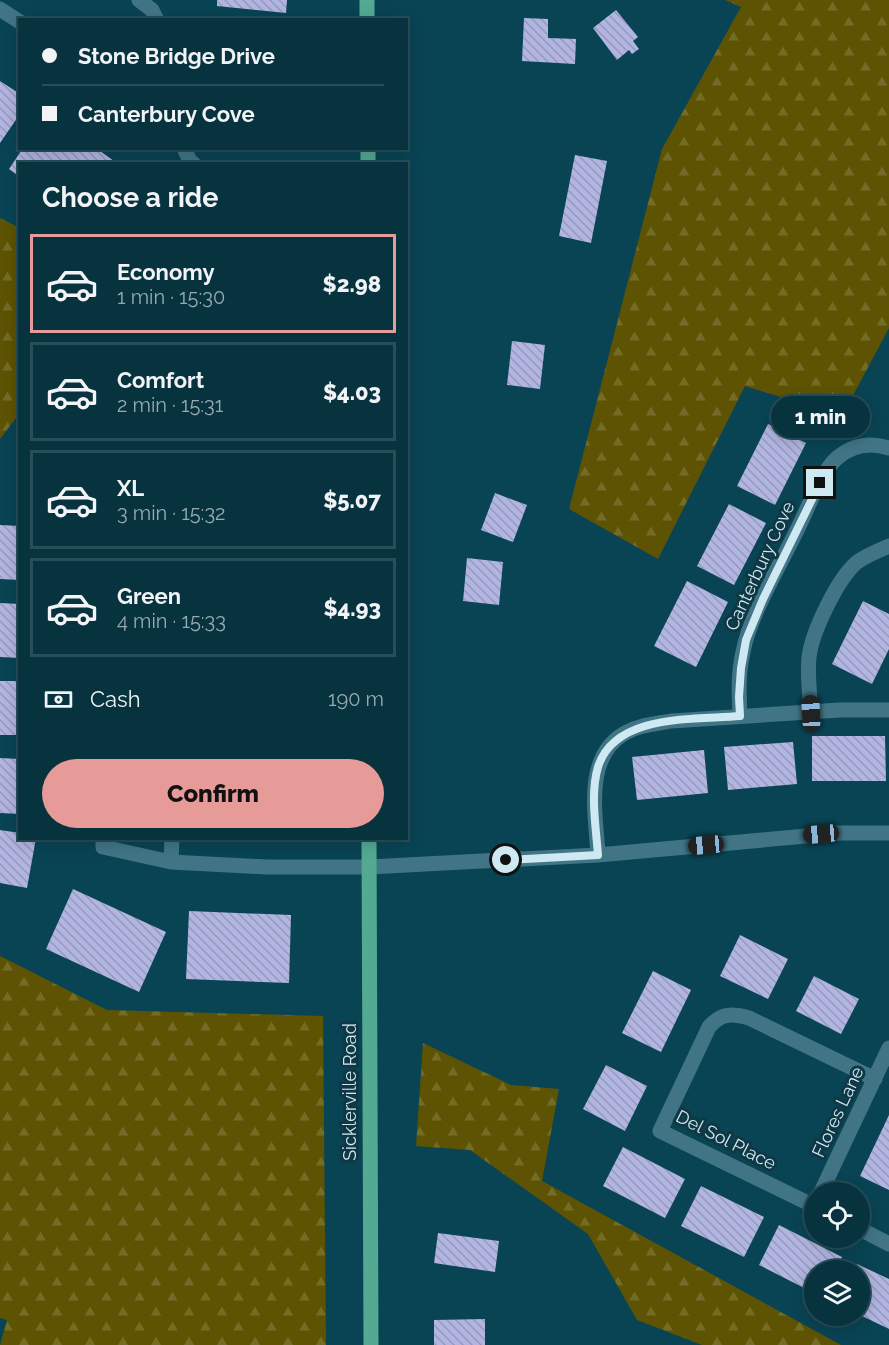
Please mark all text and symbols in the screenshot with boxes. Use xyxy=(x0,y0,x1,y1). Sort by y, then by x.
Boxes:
text: Stone Bridge Drive xyxy=(78,43,275,69)
text: Canterbury Cove xyxy=(78,101,255,127)
text: Choose a ride xyxy=(42,182,218,213)
icon: car xyxy=(45,257,99,311)
text: Economy xyxy=(117,259,215,285)
text: $2.98 xyxy=(323,271,381,297)
text: 1 min · 15:30 xyxy=(117,285,225,309)
icon: car xyxy=(45,365,99,419)
text: Comfort xyxy=(117,367,204,393)
text: $4.03 xyxy=(323,379,381,405)
text: 2 min · 15:31 xyxy=(117,393,223,417)
callout: 1 min xyxy=(770,396,870,438)
text: 1 min xyxy=(795,405,846,429)
route end xyxy=(806,469,833,496)
icon: car xyxy=(45,473,99,527)
text: XL xyxy=(117,475,144,501)
text: $5.07 xyxy=(323,487,381,513)
street label: Canterbury Cove xyxy=(720,498,799,634)
text: 3 min · 15:32 xyxy=(117,501,225,525)
icon: car xyxy=(45,581,99,635)
text: Green xyxy=(117,583,181,609)
text: $4.93 xyxy=(323,595,381,621)
text: 4 min · 15:33 xyxy=(117,609,226,633)
icon: cash xyxy=(42,683,75,716)
text: Cash xyxy=(90,686,141,712)
text: 190 m xyxy=(328,687,384,711)
car xyxy=(801,695,821,731)
button: Confirm xyxy=(42,759,384,828)
car xyxy=(802,823,840,845)
car xyxy=(687,834,725,856)
route start xyxy=(492,846,519,873)
street label: Sicklerville Road xyxy=(339,1023,360,1161)
street label: Flores Lane xyxy=(807,1063,868,1160)
street label: Del Sol Place xyxy=(673,1105,780,1174)
map controls xyxy=(804,1182,870,1326)
button: locate xyxy=(804,1182,870,1248)
button: layers xyxy=(804,1260,870,1326)

